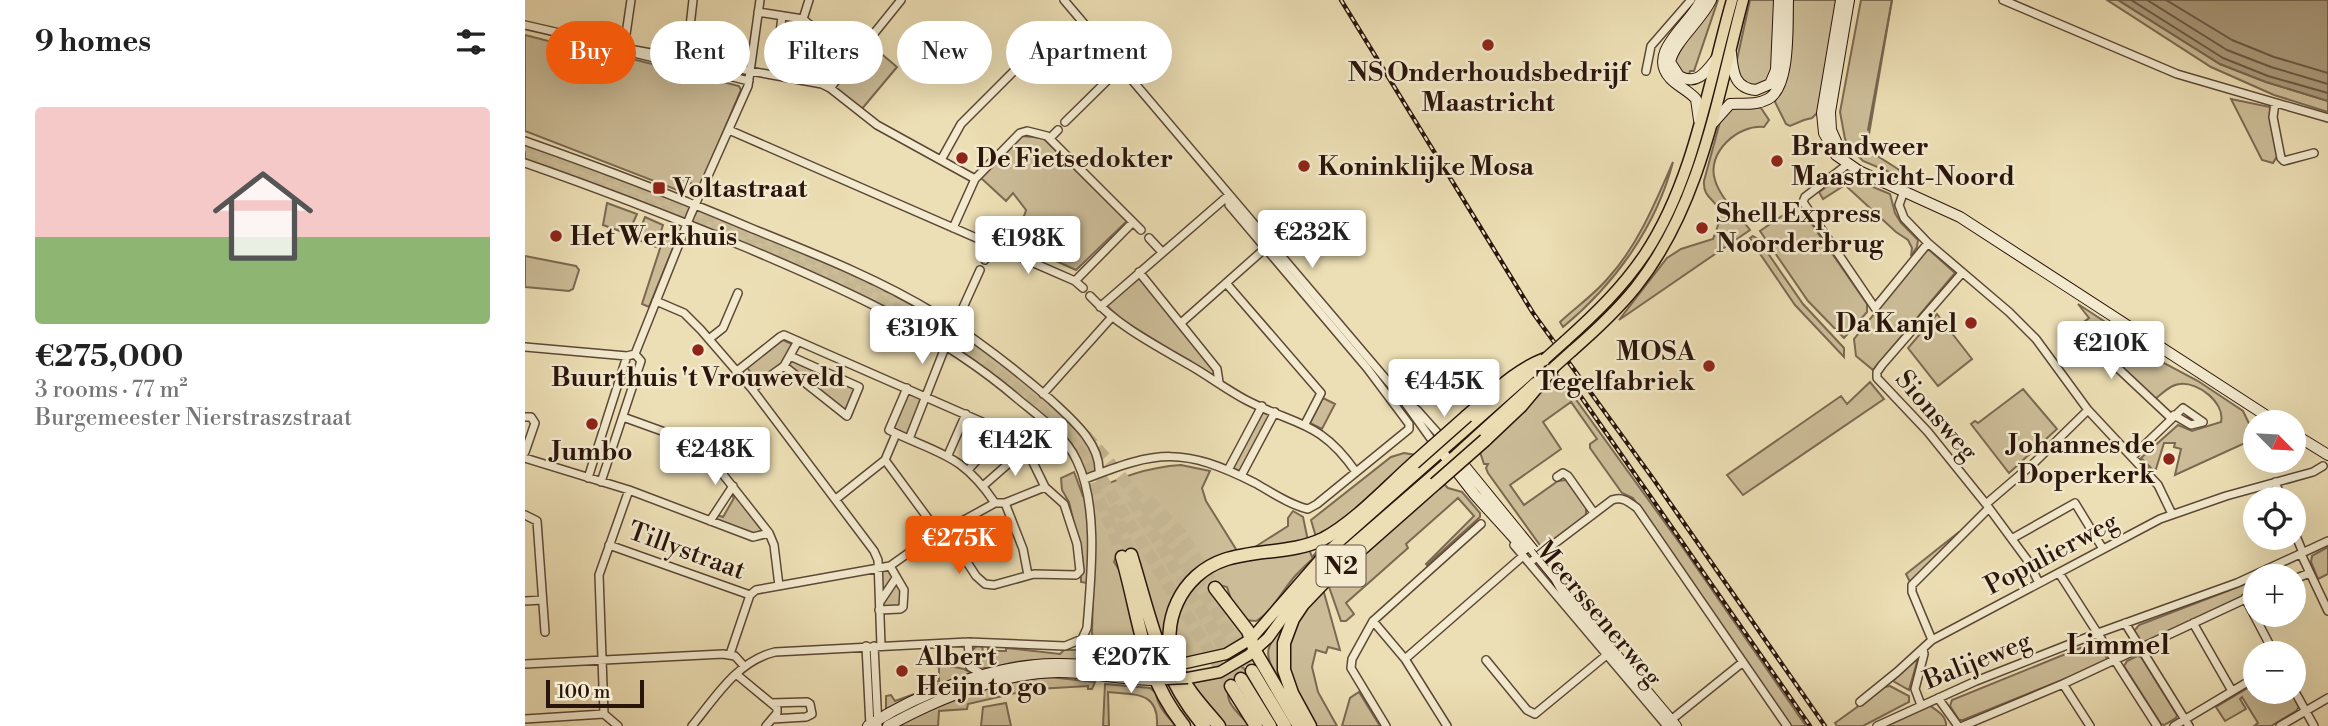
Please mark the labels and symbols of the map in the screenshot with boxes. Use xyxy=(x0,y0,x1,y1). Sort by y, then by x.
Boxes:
marker: NS Onderhoudsbedrijf Maastricht xyxy=(1480,37,1496,53)
place label: NS Onderhoudsbedrijf Maastricht xyxy=(1348,57,1631,119)
place label: Brandweer Maastricht-Noord xyxy=(1791,131,2015,193)
place label: De Fietsedokter xyxy=(976,143,1173,175)
marker: De Fietsedokter xyxy=(954,150,970,166)
place label: Koninklijke Mosa xyxy=(1318,151,1535,183)
marker: Brandweer Maastricht-Noord xyxy=(1769,153,1785,169)
marker: Koninklijke Mosa xyxy=(1296,158,1312,174)
place label: Voltastraat xyxy=(672,173,808,205)
marker: Voltastraat xyxy=(651,180,667,196)
place label: Shell Express Noorderbrug xyxy=(1716,198,1885,260)
pin: €232K xyxy=(1263,210,1361,270)
pin: €198K xyxy=(979,216,1077,276)
marker: Shell Express Noorderbrug xyxy=(1694,220,1710,236)
place label: Het Werkhuis xyxy=(570,221,737,253)
marker: Het Werkhuis xyxy=(548,228,564,244)
pin: €319K xyxy=(873,306,971,366)
place label: Da Kanjel xyxy=(1836,308,1957,340)
marker: Da Kanjel xyxy=(1963,315,1979,331)
pin: €210K xyxy=(2062,322,2160,381)
place label: MOSA Tegelfabriek xyxy=(1536,336,1696,398)
marker: Buurthuis 't Vrouweveld xyxy=(690,342,706,358)
marker: MOSA Tegelfabriek xyxy=(1701,358,1717,374)
pin: €445K xyxy=(1395,360,1493,419)
place label: Buurthuis 't Vrouweveld xyxy=(551,362,845,394)
street label: Sionsweg xyxy=(1888,364,1985,468)
north arrow xyxy=(2243,410,2307,472)
marker: Jumbo xyxy=(584,416,600,432)
pin: €142K xyxy=(966,419,1064,478)
pin: €248K xyxy=(666,428,764,487)
place label: Johannes de Doperkerk xyxy=(2005,429,2156,491)
place label: Jumbo xyxy=(548,436,633,468)
marker: Johannes de Doperkerk xyxy=(2161,451,2177,467)
street label: Populierweg xyxy=(1979,505,2124,602)
street label: Tillystraat xyxy=(624,515,750,587)
pin: €275K xyxy=(910,516,1008,576)
street label: Meerssenerweg xyxy=(1528,534,1669,694)
road number: N2 xyxy=(1317,546,1365,586)
street label: Balijeweg xyxy=(1918,625,2036,697)
district label: Limmel xyxy=(2066,628,2170,663)
pin: €207K xyxy=(1082,636,1180,695)
place label: Albert Heijn to go xyxy=(915,641,1047,703)
marker: Albert Heijn to go xyxy=(894,663,910,679)
scale bar xyxy=(546,677,644,709)

